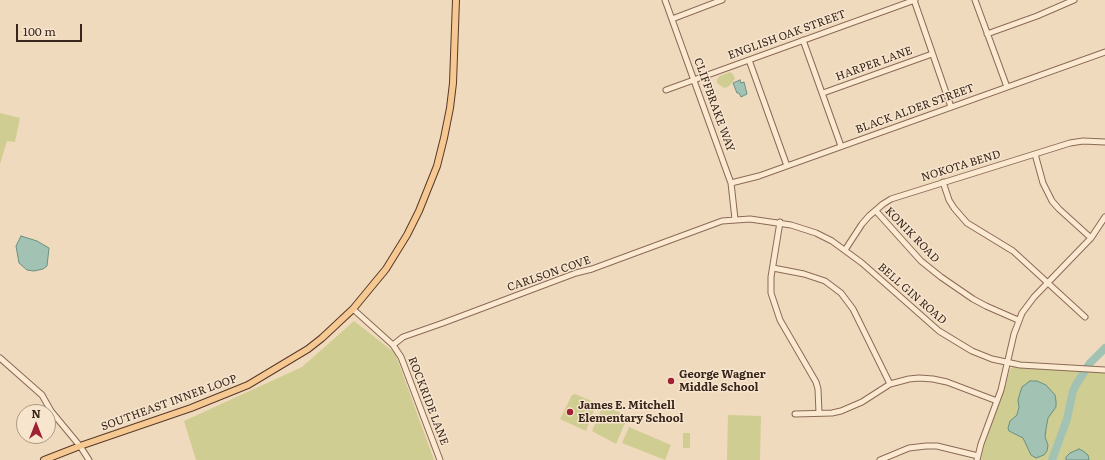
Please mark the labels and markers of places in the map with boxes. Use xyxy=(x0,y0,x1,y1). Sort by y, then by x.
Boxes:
place label: George Wagner Middle School xyxy=(679,368,766,394)
marker: George Wagner Middle School xyxy=(666,376,676,386)
place label: James E. Mitchell Elementary School xyxy=(578,399,683,425)
marker: James E. Mitchell Elementary School xyxy=(565,407,575,417)

